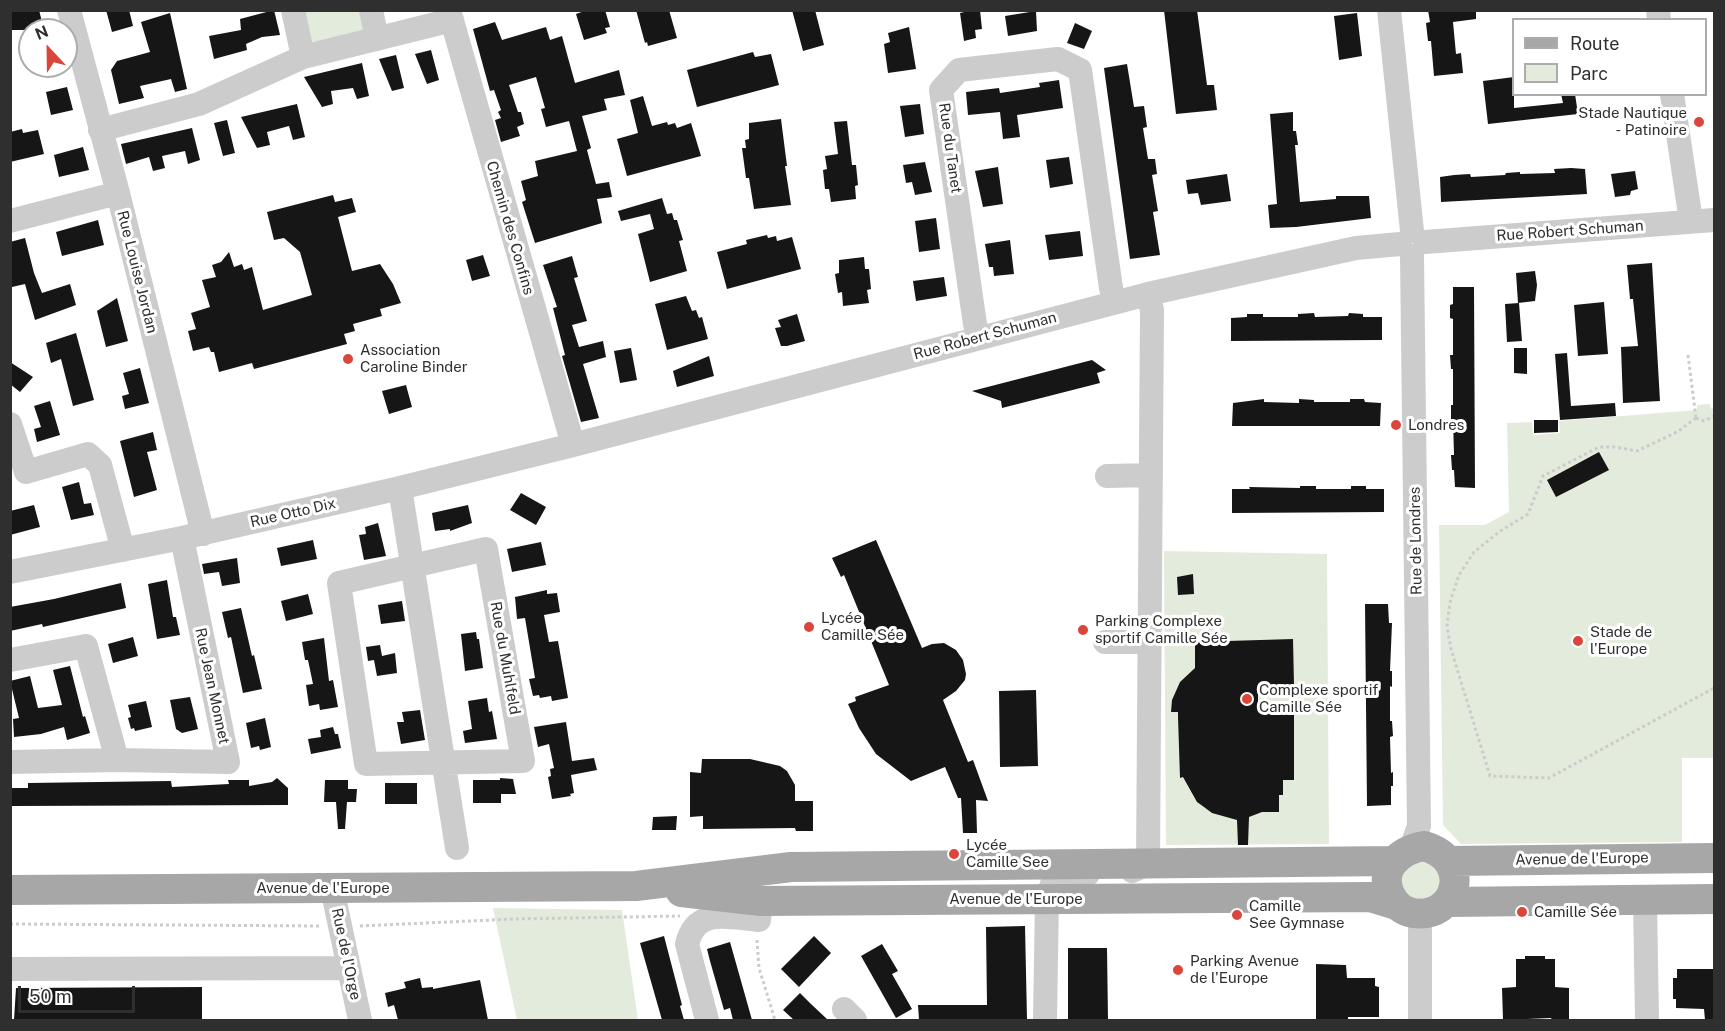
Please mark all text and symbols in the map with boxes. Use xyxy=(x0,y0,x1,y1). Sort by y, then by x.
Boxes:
north arrow xyxy=(18,18,78,78)
legend xyxy=(1512,18,1707,96)
text: N xyxy=(32,22,51,44)
text: Route xyxy=(1570,33,1619,54)
text: Parc xyxy=(1570,63,1608,84)
street label: Rue du Tanet xyxy=(935,102,965,194)
place label: Stade Nautique - Patinoire xyxy=(1578,104,1687,139)
marker: Stade Nautique - Patinoire xyxy=(1692,115,1706,129)
street label: Chemin des Confins xyxy=(482,159,538,297)
street label: Rue Louise Jordan xyxy=(113,209,161,335)
street label: Rue Robert Schuman xyxy=(1496,217,1644,245)
street label: Rue Robert Schuman xyxy=(912,308,1058,364)
place label: Association Caroline Binder xyxy=(360,341,468,376)
marker: Association Caroline Binder xyxy=(341,352,355,366)
place label: Londres xyxy=(1408,416,1464,434)
marker: Londres xyxy=(1389,418,1403,432)
street label: Rue de Londres xyxy=(1406,487,1426,595)
street label: Rue Otto Dix xyxy=(248,494,338,532)
street label: Rue du Muhlfeld xyxy=(486,600,524,716)
place label: Lycée Camille Sée xyxy=(821,609,904,644)
place label: Parking Complexe sportif Camille Sée xyxy=(1095,612,1228,647)
marker: Lycée Camille Sée xyxy=(802,620,816,634)
marker: Parking Complexe sportif Camille Sée xyxy=(1076,623,1090,637)
place label: Stade de l'Europe xyxy=(1590,623,1652,658)
street label: Rue Jean Monnet xyxy=(191,626,233,746)
marker: Stade de l'Europe xyxy=(1571,634,1585,648)
place label: Complexe sportif Camille Sée xyxy=(1259,681,1378,716)
marker: Complexe sportif Camille Sée xyxy=(1240,692,1254,706)
place label: Lycée Camille See xyxy=(966,836,1049,871)
marker: Lycée Camille See xyxy=(947,847,961,861)
street label: Avenue de l'Europe xyxy=(1515,849,1649,869)
street label: Avenue de l'Europe xyxy=(256,879,390,897)
street label: Avenue de l'Europe xyxy=(949,890,1083,908)
place label: Camille See Gymnase xyxy=(1249,897,1345,932)
place label: Camille Sée xyxy=(1534,903,1617,921)
marker: Camille Sée xyxy=(1515,905,1529,919)
street label: Rue de l'Orge xyxy=(327,906,365,1002)
marker: Camille See Gymnase xyxy=(1230,908,1244,922)
place label: Parking Avenue de l'Europe xyxy=(1190,952,1299,987)
marker: Parking Avenue de l'Europe xyxy=(1171,963,1185,977)
scale bar xyxy=(21,974,138,1012)
text: 50 m xyxy=(29,986,72,1007)

